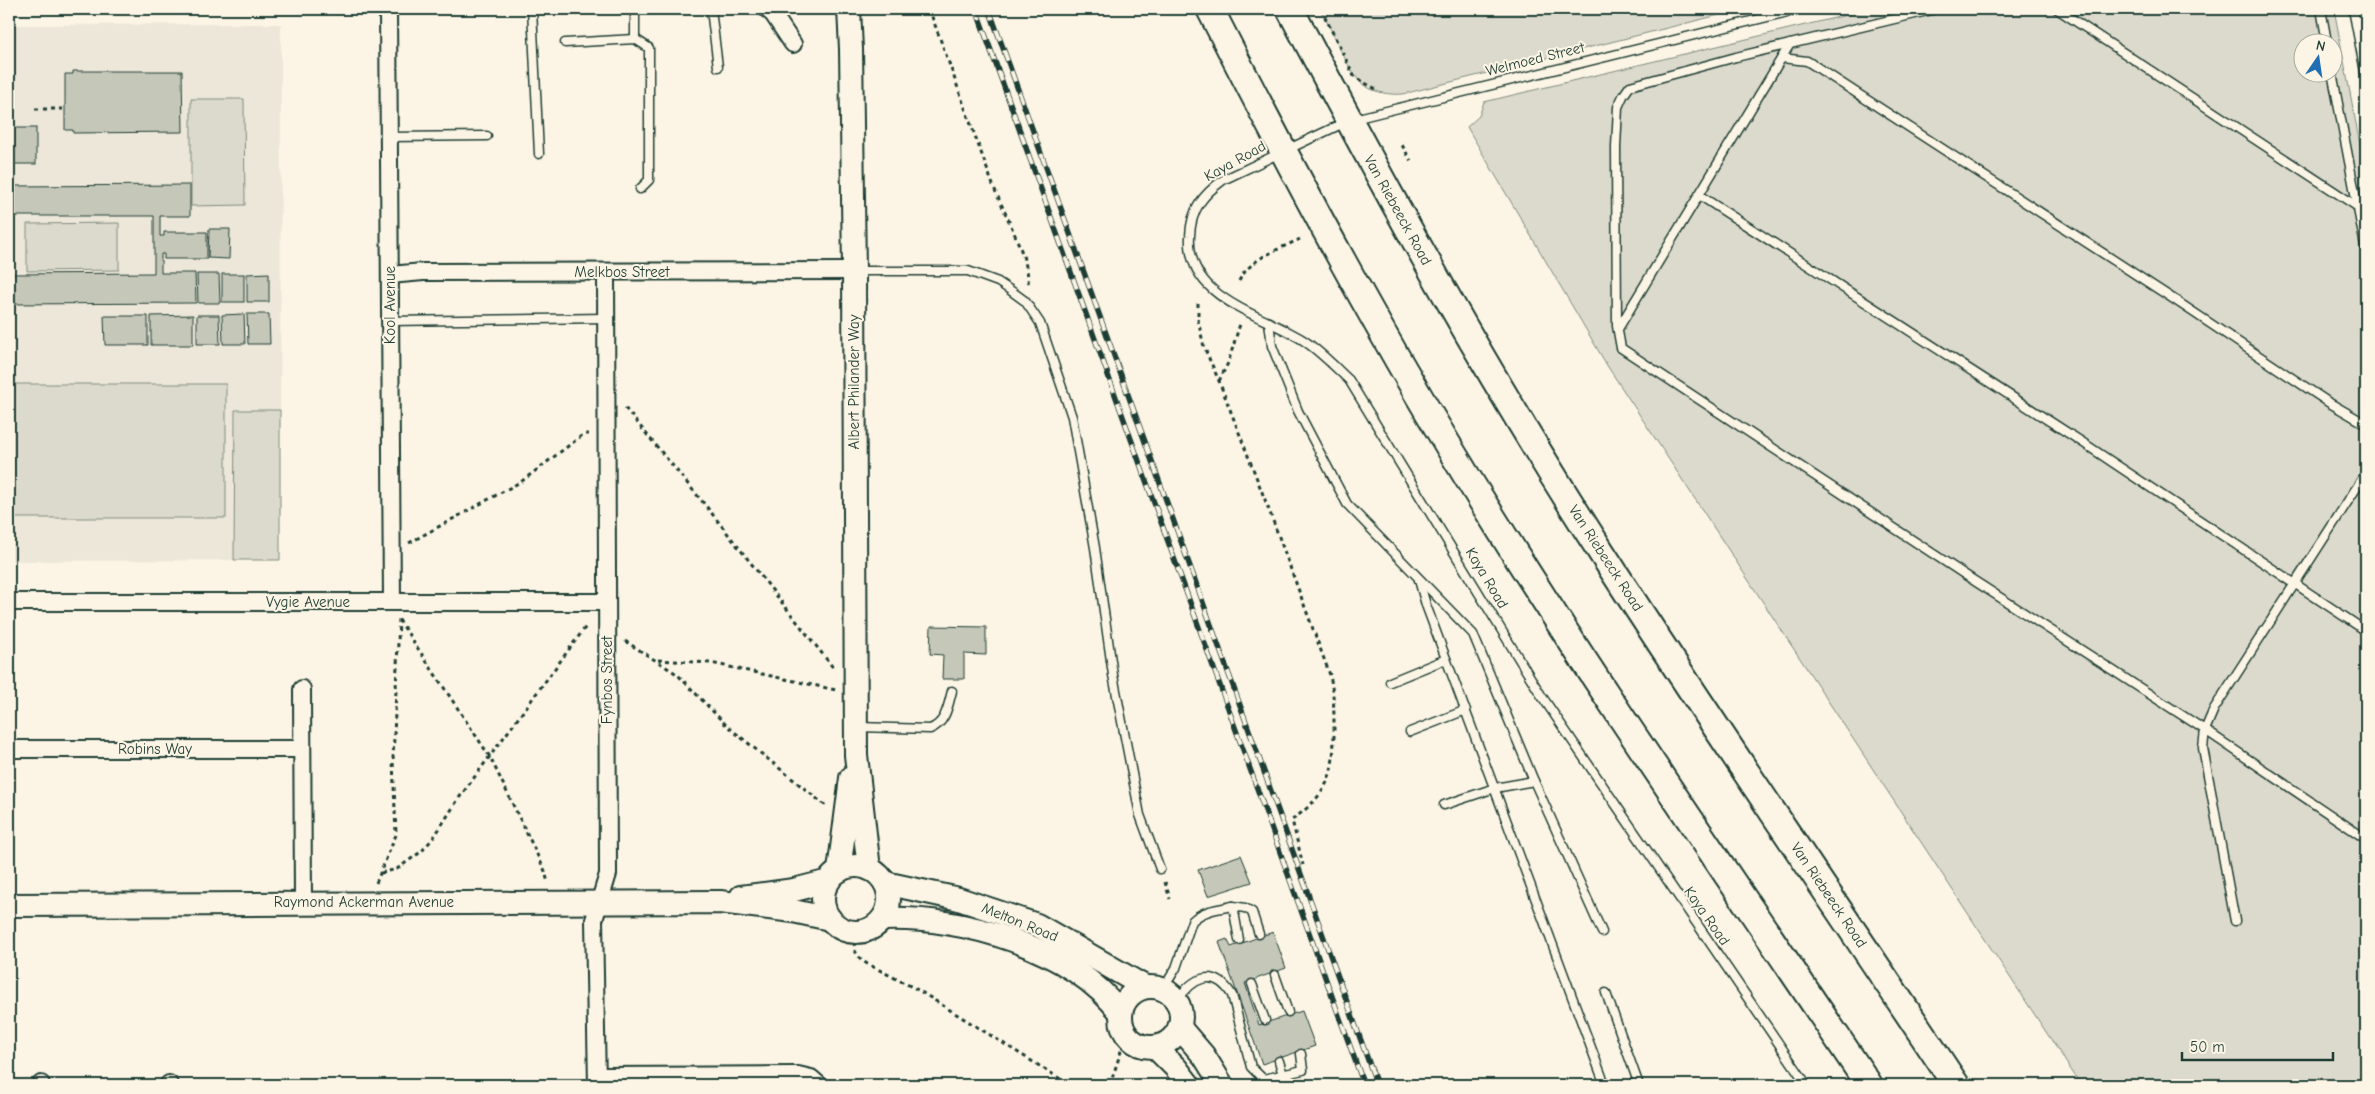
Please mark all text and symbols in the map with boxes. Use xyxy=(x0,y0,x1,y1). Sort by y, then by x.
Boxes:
north arrow xyxy=(2292,32,2342,82)
text: N xyxy=(2314,37,2327,55)
street label: Welmoed Street xyxy=(1484,38,1587,80)
street label: Kaya Road xyxy=(1201,137,1269,185)
street label: Van Riebeeck Road xyxy=(1360,152,1436,268)
street label: Melkbos Street xyxy=(574,263,670,281)
street label: Kool Avenue xyxy=(381,265,399,344)
street label: Albert Philander Way xyxy=(845,314,863,449)
street label: Van Riebeeck Road xyxy=(1565,502,1647,614)
street label: Kaya Road xyxy=(1462,544,1512,612)
street label: Vygie Avenue xyxy=(266,593,351,611)
street label: Fynbos Street xyxy=(598,635,616,724)
street label: Robins Way xyxy=(118,740,192,758)
street label: Van Riebeeck Road xyxy=(1787,839,1871,951)
street label: Kaya Road xyxy=(1680,883,1734,949)
street label: Raymond Ackerman Avenue xyxy=(274,893,455,911)
street label: Melton Road xyxy=(979,899,1061,945)
scale bar xyxy=(2182,1029,2334,1061)
text: 50 m xyxy=(2190,1038,2225,1056)

